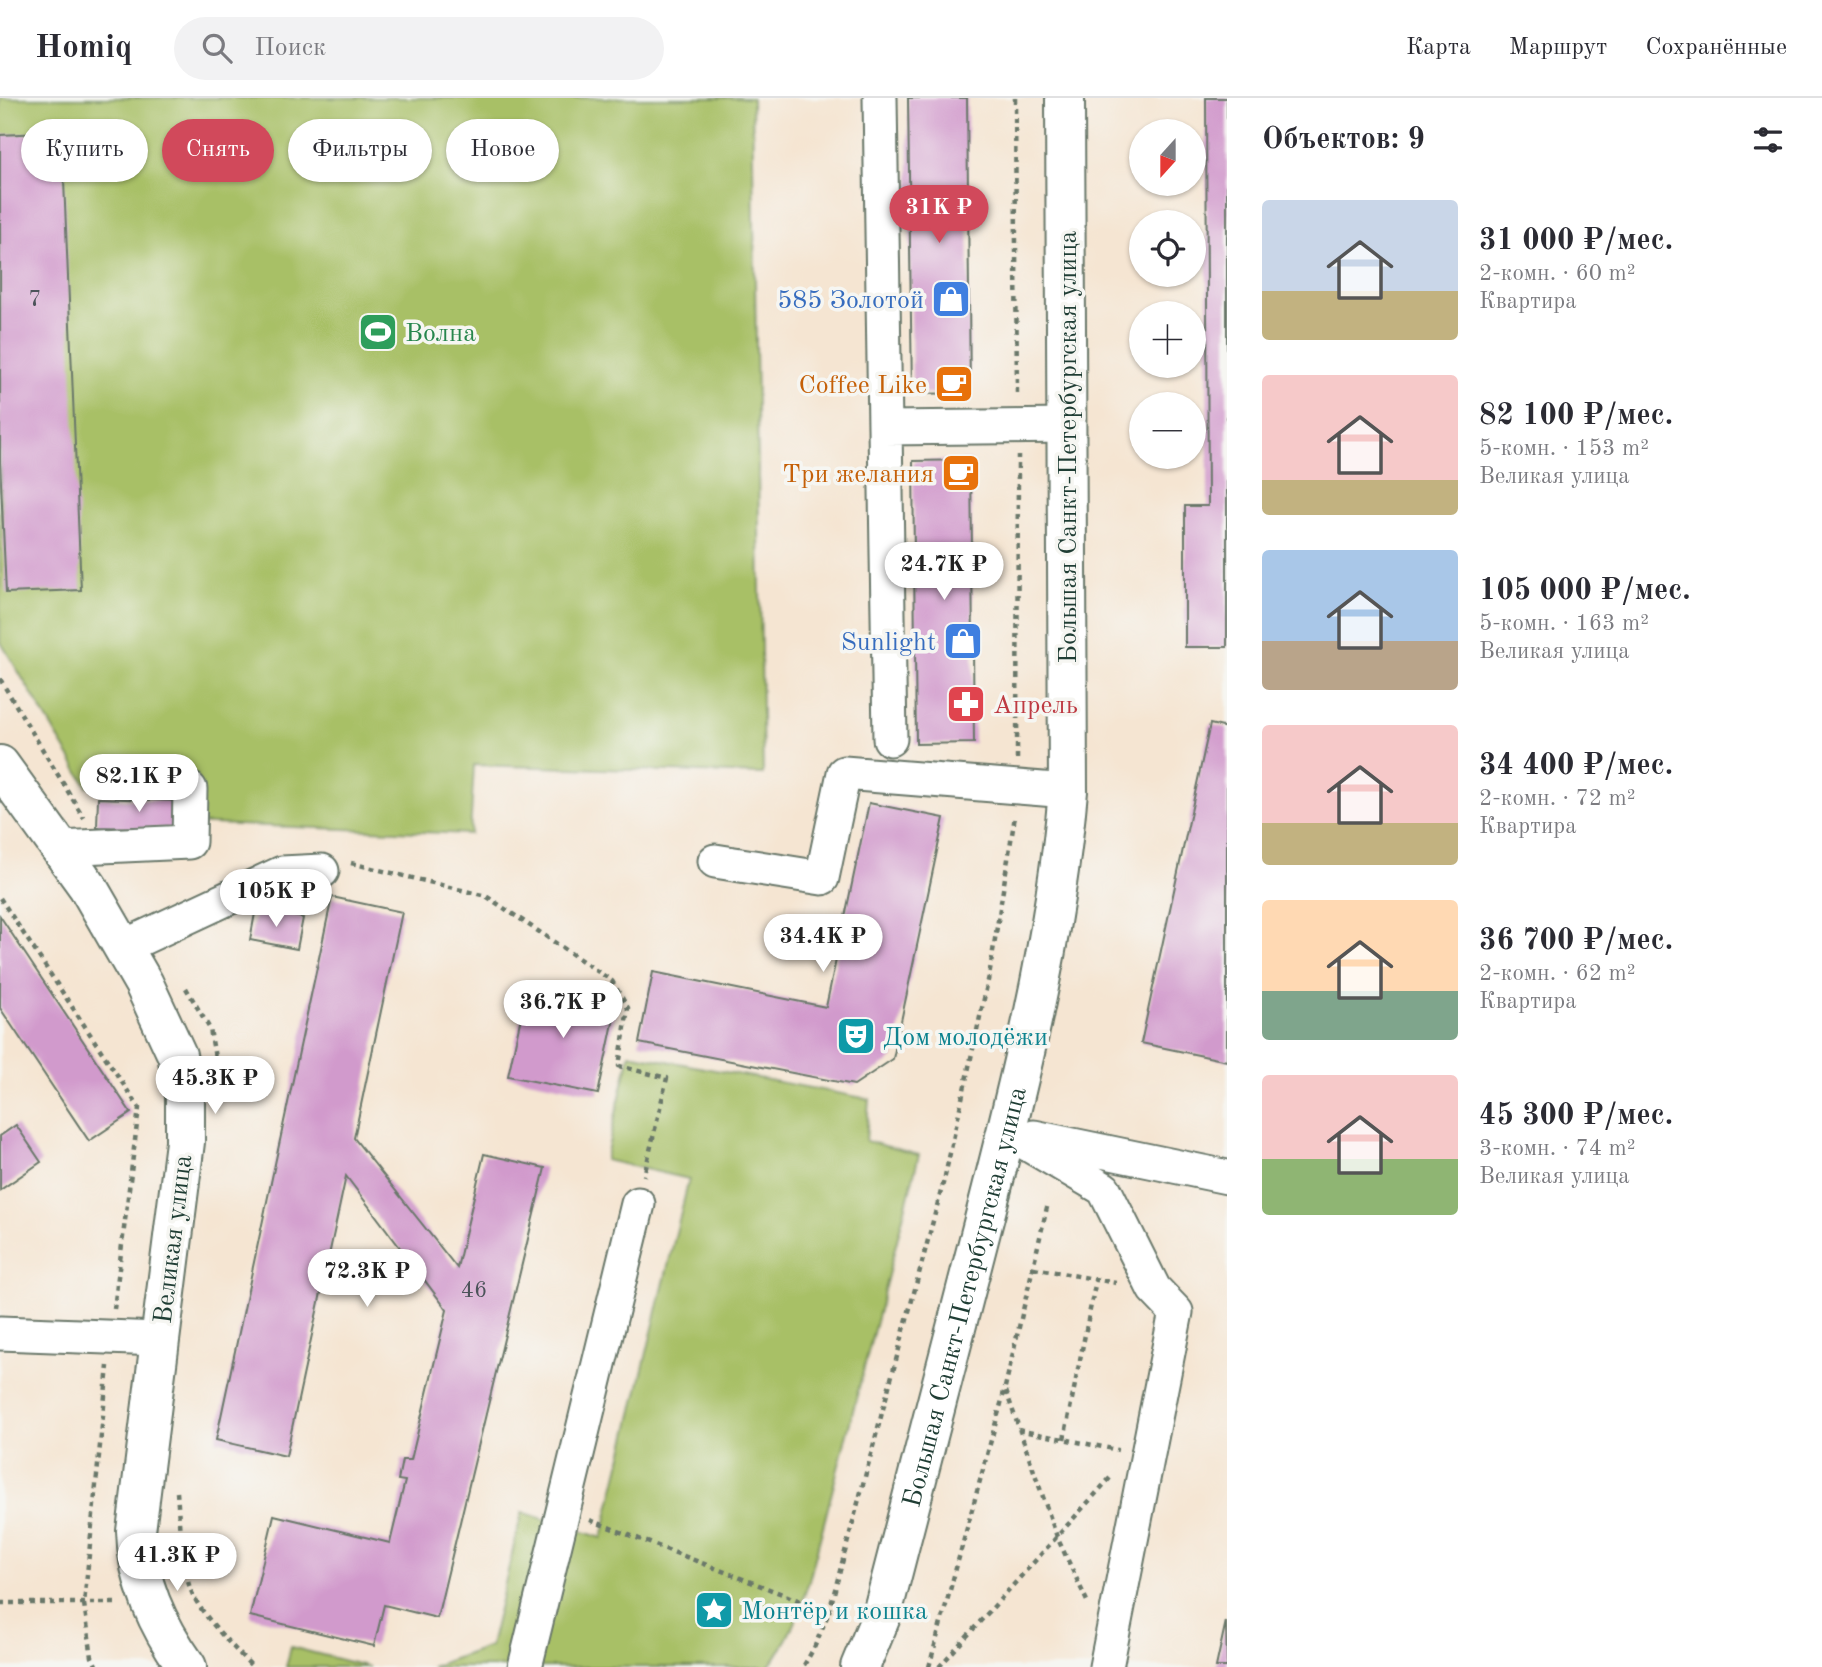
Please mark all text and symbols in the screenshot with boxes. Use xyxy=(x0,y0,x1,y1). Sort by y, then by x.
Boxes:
search box xyxy=(174,17,664,80)
icon: search xyxy=(198,29,236,67)
text: Homiq xyxy=(35,32,132,65)
text: Поиск xyxy=(254,35,326,61)
text: Карта xyxy=(1406,36,1471,60)
text: Маршрут xyxy=(1509,36,1607,60)
text: Сохранённые xyxy=(1645,36,1787,60)
chip: Купить xyxy=(21,119,148,182)
chip: Снять xyxy=(162,119,274,182)
chip: Фильтры xyxy=(288,119,432,182)
chip: Новое xyxy=(446,119,559,182)
north arrow xyxy=(1129,119,1206,196)
map controls xyxy=(1129,119,1206,469)
icon: filters xyxy=(1749,121,1787,159)
text: Объектов: 9 xyxy=(1262,125,1425,155)
pin: 31K ₽ xyxy=(890,186,988,245)
text: 31K ₽ xyxy=(906,196,972,219)
button: locate xyxy=(1129,210,1206,287)
text: 31 000 ₽/мес. xyxy=(1479,226,1673,256)
icon: home xyxy=(1318,228,1402,312)
street label: Большая Санкт-Петербургская улица xyxy=(1056,230,1082,663)
text: 2-комн. · 60 m² xyxy=(1479,262,1636,285)
shop icon: 585 Золотой xyxy=(930,278,972,320)
house number: 7 xyxy=(28,288,42,311)
place label: 585 Золотой xyxy=(777,288,924,314)
text: Квартира xyxy=(1479,290,1577,313)
button: + xyxy=(1129,301,1206,378)
sports icon: Волна xyxy=(357,311,399,353)
place label: Волна xyxy=(405,321,476,347)
cafe icon: Coffee Like xyxy=(933,363,975,405)
place label: Coffee Like xyxy=(798,373,927,399)
button: − xyxy=(1129,392,1206,469)
text: 82 100 ₽/мес. xyxy=(1479,401,1673,431)
icon: home xyxy=(1318,403,1402,487)
text: 5-комн. · 153 m² xyxy=(1479,437,1649,460)
cafe icon: Три желания xyxy=(940,452,982,494)
place label: Три желания xyxy=(782,462,934,488)
text: Великая улица xyxy=(1479,465,1630,488)
pin: 24.7K ₽ xyxy=(879,542,1009,602)
text: 24.7K ₽ xyxy=(901,553,987,576)
text: 105 000 ₽/мес. xyxy=(1479,576,1691,606)
icon: home xyxy=(1318,578,1402,662)
text: 5-комн. · 163 m² xyxy=(1479,612,1649,635)
shop icon: Sunlight xyxy=(942,620,984,662)
place label: Sunlight xyxy=(841,630,936,656)
text: Великая улица xyxy=(1479,640,1630,663)
pharmacy icon: Апрель xyxy=(945,683,987,725)
place label: Апрель xyxy=(993,693,1078,719)
text: 34 400 ₽/мес. xyxy=(1479,751,1673,781)
icon: home xyxy=(1318,753,1402,837)
pin: 82.1K ₽ xyxy=(74,754,204,814)
text: 82.1K ₽ xyxy=(96,765,182,788)
text: 2-комн. · 72 m² xyxy=(1479,787,1636,810)
text: Квартира xyxy=(1479,815,1577,838)
pin: 105K ₽ xyxy=(219,870,333,929)
text: 105K ₽ xyxy=(236,880,316,903)
pin: 34.4K ₽ xyxy=(758,914,888,974)
text: 34.4K ₽ xyxy=(780,925,866,948)
text: 36 700 ₽/мес. xyxy=(1479,926,1673,956)
icon: home xyxy=(1318,928,1402,1012)
text: 2-комн. · 62 m² xyxy=(1479,962,1636,985)
pin: 36.7K ₽ xyxy=(498,981,628,1040)
text: Квартира xyxy=(1479,990,1577,1013)
text: 36.7K ₽ xyxy=(520,991,606,1014)
theatre icon: Дом молодёжи xyxy=(835,1015,877,1057)
place label: Дом молодёжи xyxy=(883,1025,1048,1051)
pin: 45.3K ₽ xyxy=(150,1056,280,1116)
text: 45.3K ₽ xyxy=(172,1067,258,1090)
street label: Большая Санкт-Петербургская улица xyxy=(899,1084,1032,1510)
text: 45 300 ₽/мес. xyxy=(1479,1101,1673,1131)
icon: home xyxy=(1318,1103,1402,1187)
text: 3-комн. · 74 m² xyxy=(1479,1137,1636,1160)
street label: Великая улица xyxy=(151,1153,197,1325)
text: Великая улица xyxy=(1479,1165,1630,1188)
pin: 72.3K ₽ xyxy=(302,1250,432,1309)
text: 72.3K ₽ xyxy=(324,1260,410,1283)
house number: 46 xyxy=(461,1279,487,1302)
pin: 41.3K ₽ xyxy=(112,1534,242,1593)
text: 41.3K ₽ xyxy=(134,1544,220,1567)
place icon: Монтёр и кошка xyxy=(693,1589,735,1631)
place label: Монтёр и кошка xyxy=(741,1599,928,1625)

